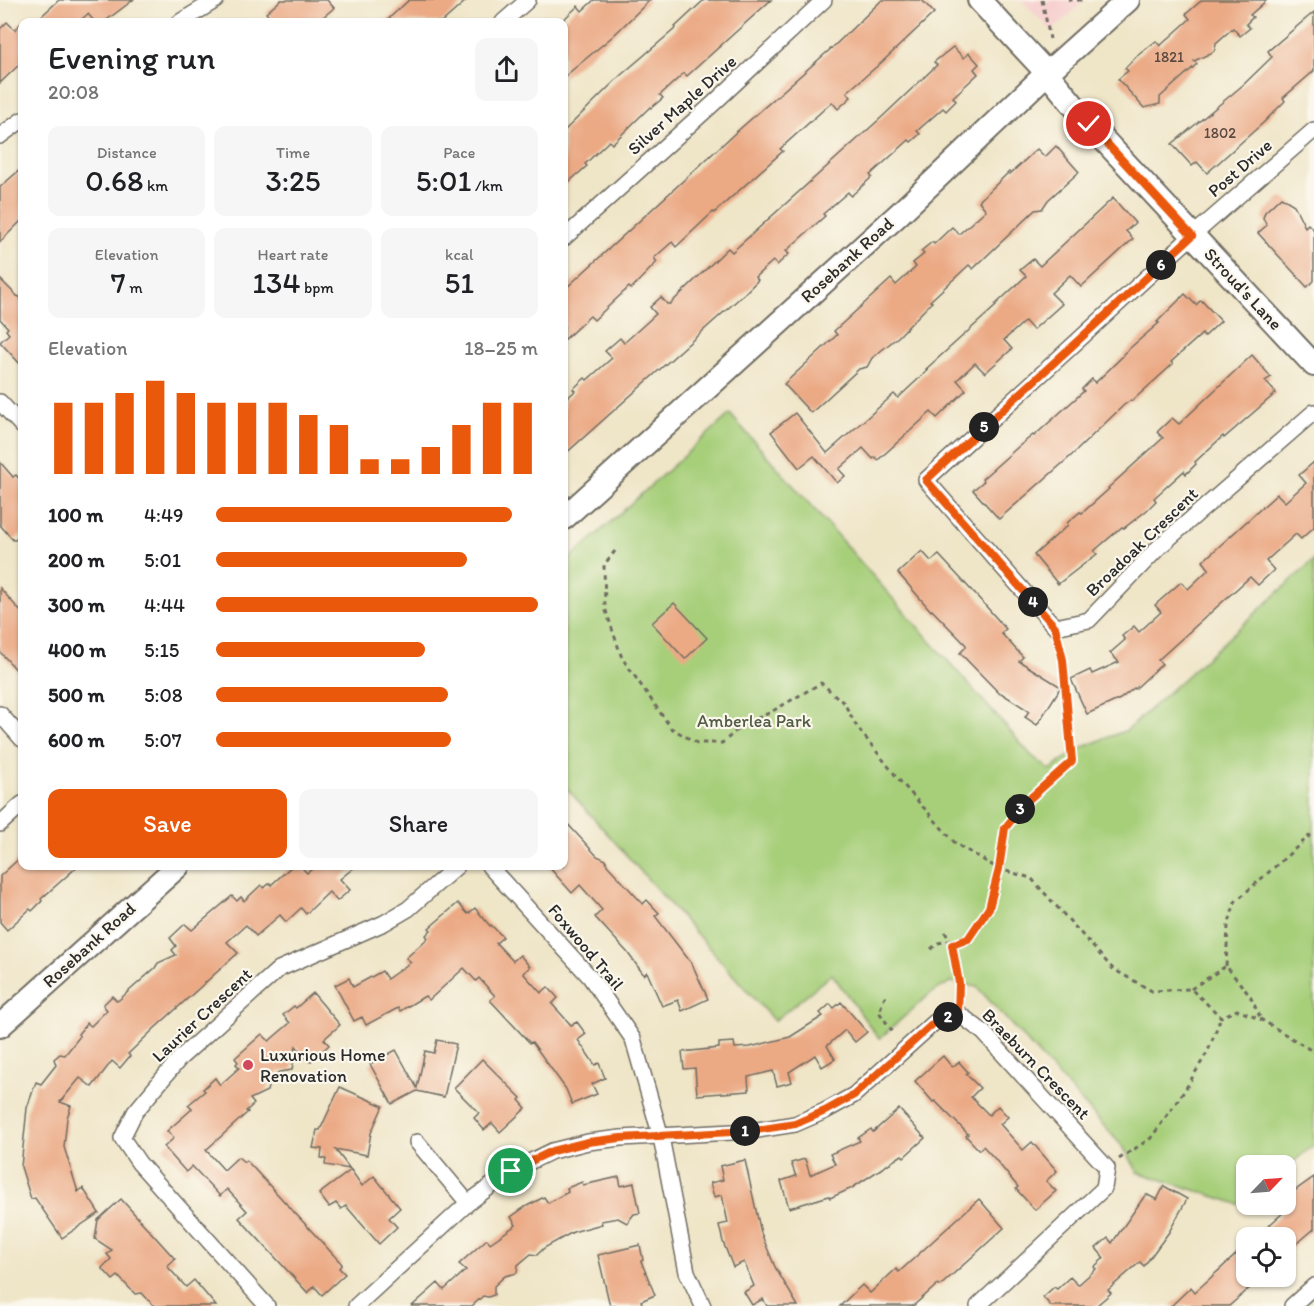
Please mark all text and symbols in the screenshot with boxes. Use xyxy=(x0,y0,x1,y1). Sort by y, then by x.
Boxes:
text: Evening run xyxy=(48,38,215,77)
button: share xyxy=(475,38,538,101)
house number: 1821 xyxy=(1154,48,1184,66)
street label: Silver Maple Drive xyxy=(623,50,741,160)
text: 20:08 xyxy=(48,80,99,104)
pin xyxy=(1063,98,1114,149)
icon: check xyxy=(1072,107,1105,140)
house number: 1802 xyxy=(1204,124,1236,142)
street label: Post Drive xyxy=(1203,134,1277,202)
text: Distance xyxy=(97,143,157,162)
text: Time xyxy=(276,143,310,162)
text: Pace xyxy=(443,143,475,162)
text: 0.68 xyxy=(85,162,143,199)
text: 3:25 xyxy=(265,162,321,199)
text: 5:01 xyxy=(416,162,471,199)
text: km xyxy=(143,176,168,195)
text: /km xyxy=(471,176,503,195)
street label: Rosebank Road xyxy=(796,212,898,307)
street label: Stroud's Lane xyxy=(1199,243,1287,335)
text: Elevation xyxy=(95,245,158,264)
text: Heart rate xyxy=(258,245,328,264)
text: kcal xyxy=(445,245,474,264)
pin: 6 xyxy=(1146,250,1176,280)
text: 6 xyxy=(1157,255,1165,274)
text: 7 xyxy=(111,264,126,301)
text: 134 xyxy=(252,264,301,301)
text: 51 xyxy=(444,264,474,301)
text: m xyxy=(126,278,143,297)
text: bpm xyxy=(301,278,334,297)
text: Elevation xyxy=(48,336,127,360)
text: 18–25 m xyxy=(464,336,538,360)
pin: 5 xyxy=(969,412,999,442)
text: 5 xyxy=(980,417,988,436)
street label: Broadoak Crescent xyxy=(1081,483,1203,601)
text: 100 m xyxy=(48,503,103,527)
text: 4:49 xyxy=(144,503,183,527)
text: 200 m xyxy=(48,548,104,572)
text: 5:01 xyxy=(144,548,181,572)
pin: 4 xyxy=(1018,587,1048,617)
text: 4 xyxy=(1028,592,1038,611)
text: 300 m xyxy=(48,593,105,617)
text: 4:44 xyxy=(144,593,185,617)
text: 400 m xyxy=(48,638,106,662)
text: 5:15 xyxy=(144,638,179,662)
text: 500 m xyxy=(48,683,104,707)
text: 5:08 xyxy=(144,683,183,707)
park label: Amberlea Park xyxy=(697,710,812,732)
text: 600 m xyxy=(48,728,105,752)
text: 5:07 xyxy=(144,728,182,752)
button: Save xyxy=(48,789,287,858)
button: Share xyxy=(299,789,538,858)
pin: 3 xyxy=(1005,794,1035,824)
text: 3 xyxy=(1016,799,1024,818)
street label: Rosebank Road xyxy=(38,897,140,992)
street label: Foxwood Trail xyxy=(543,899,629,995)
street label: Laurier Crescent xyxy=(147,963,257,1067)
pin: 2 xyxy=(933,1002,963,1032)
street label: Braeburn Crescent xyxy=(977,1004,1095,1124)
text: 2 xyxy=(944,1007,952,1026)
place label: Luxurious Home Renovation xyxy=(260,1044,386,1087)
marker: Luxurious Home Renovation xyxy=(241,1058,255,1072)
pin: 1 xyxy=(730,1116,760,1146)
text: 1 xyxy=(741,1121,749,1140)
pin xyxy=(485,1145,536,1196)
icon: arrive xyxy=(494,1154,527,1187)
north arrow xyxy=(1236,1155,1296,1215)
map controls xyxy=(1236,1155,1296,1287)
button: locate xyxy=(1236,1227,1296,1287)

